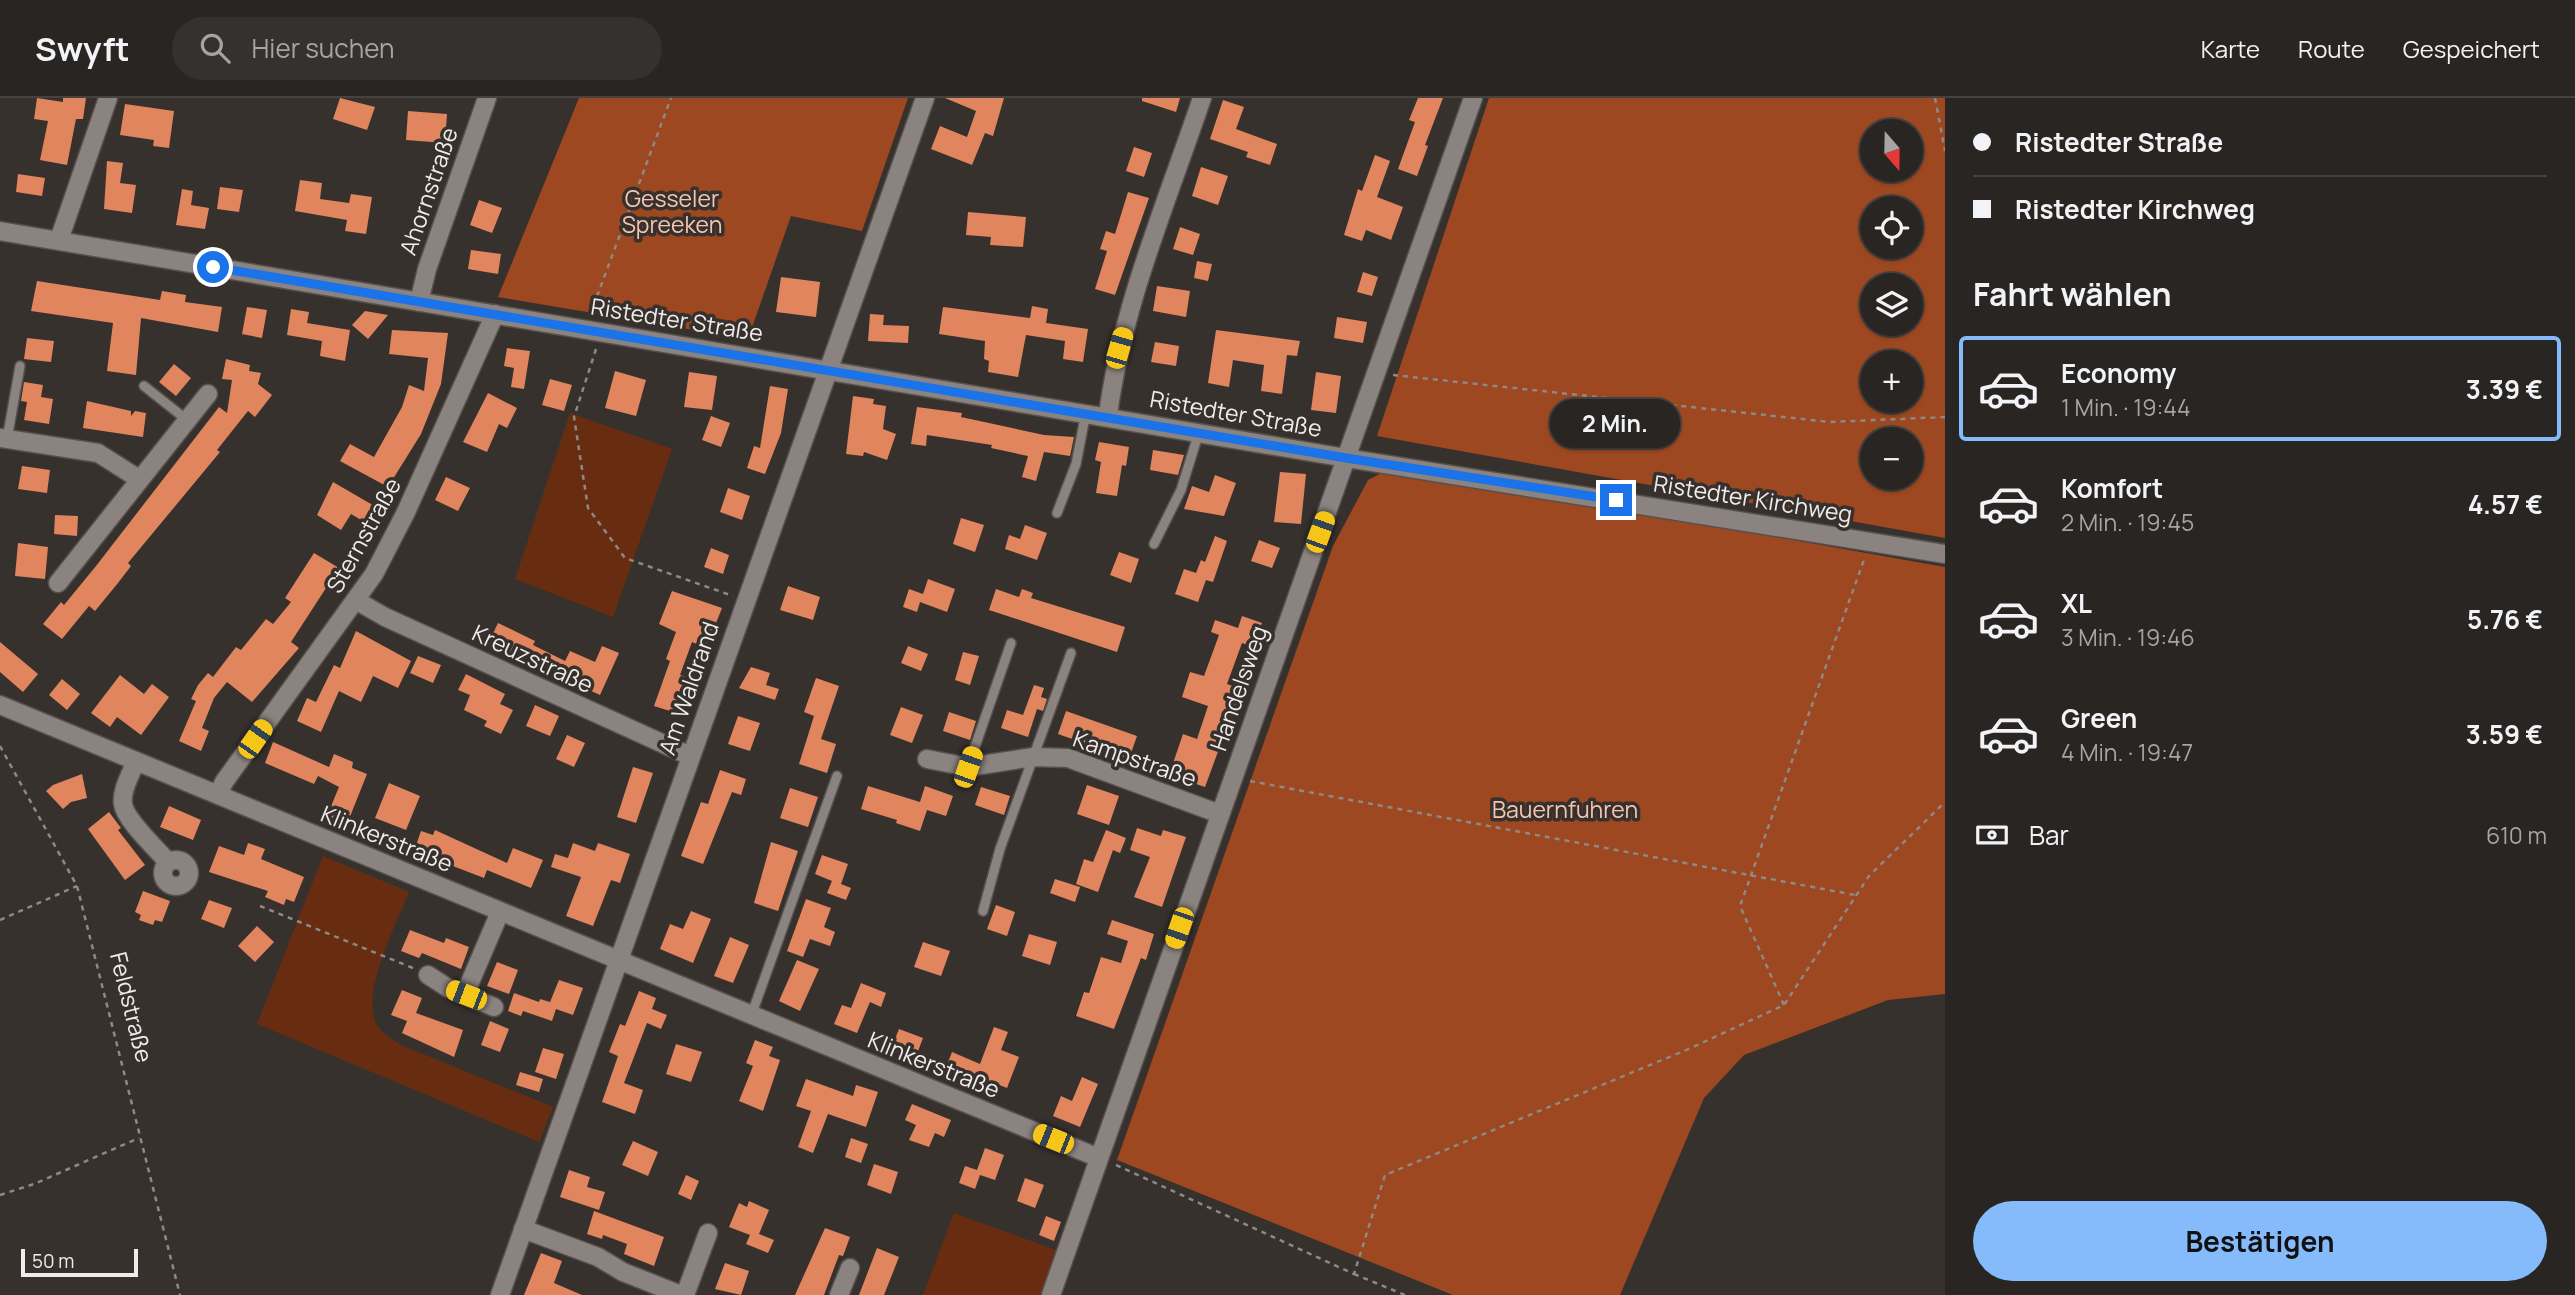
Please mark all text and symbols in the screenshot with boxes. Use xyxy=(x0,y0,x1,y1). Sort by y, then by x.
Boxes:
search box xyxy=(172,17,662,80)
text: Swyft xyxy=(35,26,130,71)
icon: search xyxy=(196,29,234,67)
text: Hier suchen xyxy=(252,30,394,66)
text: Karte xyxy=(2201,32,2260,65)
text: Route xyxy=(2298,32,2365,65)
text: Gespeichert xyxy=(2403,32,2540,65)
north arrow xyxy=(1860,119,1923,182)
map controls xyxy=(1860,119,1923,490)
street label: Ahornstraße xyxy=(391,123,465,259)
text: Ristedter Straße xyxy=(2015,124,2223,160)
park label: Gesseler Spreeken xyxy=(622,182,722,240)
text: Ristedter Kirchweg xyxy=(2015,191,2255,227)
button: locate xyxy=(1860,196,1923,259)
route start xyxy=(197,251,229,283)
text: Fahrt wählen xyxy=(1973,272,2172,316)
button: layers xyxy=(1860,273,1923,336)
street label: Ristedter Straße xyxy=(589,290,765,348)
car xyxy=(1104,325,1135,371)
button: + xyxy=(1860,350,1923,413)
text: Economy xyxy=(2061,355,2176,391)
icon: car xyxy=(1977,357,2040,420)
text: 3.39 € xyxy=(2466,371,2543,407)
street label: Ristedter Straße xyxy=(1148,382,1324,444)
text: 1 Min. · 19:44 xyxy=(2061,391,2191,423)
callout: 2 Min. xyxy=(1551,398,1681,448)
text: 2 Min. xyxy=(1582,407,1648,439)
button: − xyxy=(1860,427,1923,490)
street label: Ristedter Kirchweg xyxy=(1651,467,1855,529)
text: Komfort xyxy=(2061,470,2163,506)
street label: Sternstraße xyxy=(318,472,408,598)
icon: car xyxy=(1977,472,2040,535)
route end xyxy=(1600,484,1632,516)
text: 4.57 € xyxy=(2468,486,2543,522)
text: 2 Min. · 19:45 xyxy=(2061,506,2194,538)
car xyxy=(1303,509,1338,555)
text: XL xyxy=(2061,585,2092,621)
icon: car xyxy=(1977,587,2040,650)
text: 5.76 € xyxy=(2467,601,2543,637)
street label: Kreuzstraße xyxy=(467,616,599,700)
street label: Am Waldrand xyxy=(650,617,726,759)
street label: Handelsweg xyxy=(1202,621,1274,755)
text: 3 Min. · 19:46 xyxy=(2061,621,2195,653)
text: Green xyxy=(2061,700,2137,736)
icon: car xyxy=(1977,702,2040,765)
car xyxy=(235,716,276,762)
text: 3.59 € xyxy=(2466,716,2543,752)
street label: Kampstraße xyxy=(1069,722,1201,794)
text: 4 Min. · 19:47 xyxy=(2061,736,2193,768)
car xyxy=(952,744,985,790)
park label: Bauernfuhren xyxy=(1492,793,1638,825)
street label: Klinkerstraße xyxy=(316,797,458,879)
icon: cash xyxy=(1973,816,2011,854)
text: Bar xyxy=(2029,817,2069,853)
text: 610 m xyxy=(2486,819,2547,851)
car xyxy=(1163,905,1196,951)
street label: Feldstraße xyxy=(103,948,161,1066)
car xyxy=(443,978,490,1012)
street label: Klinkerstraße xyxy=(863,1023,1005,1105)
car xyxy=(1030,1121,1077,1157)
button: Bestätigen xyxy=(1973,1201,2547,1281)
scale bar xyxy=(21,1246,138,1278)
text: 50 m xyxy=(32,1248,74,1274)

